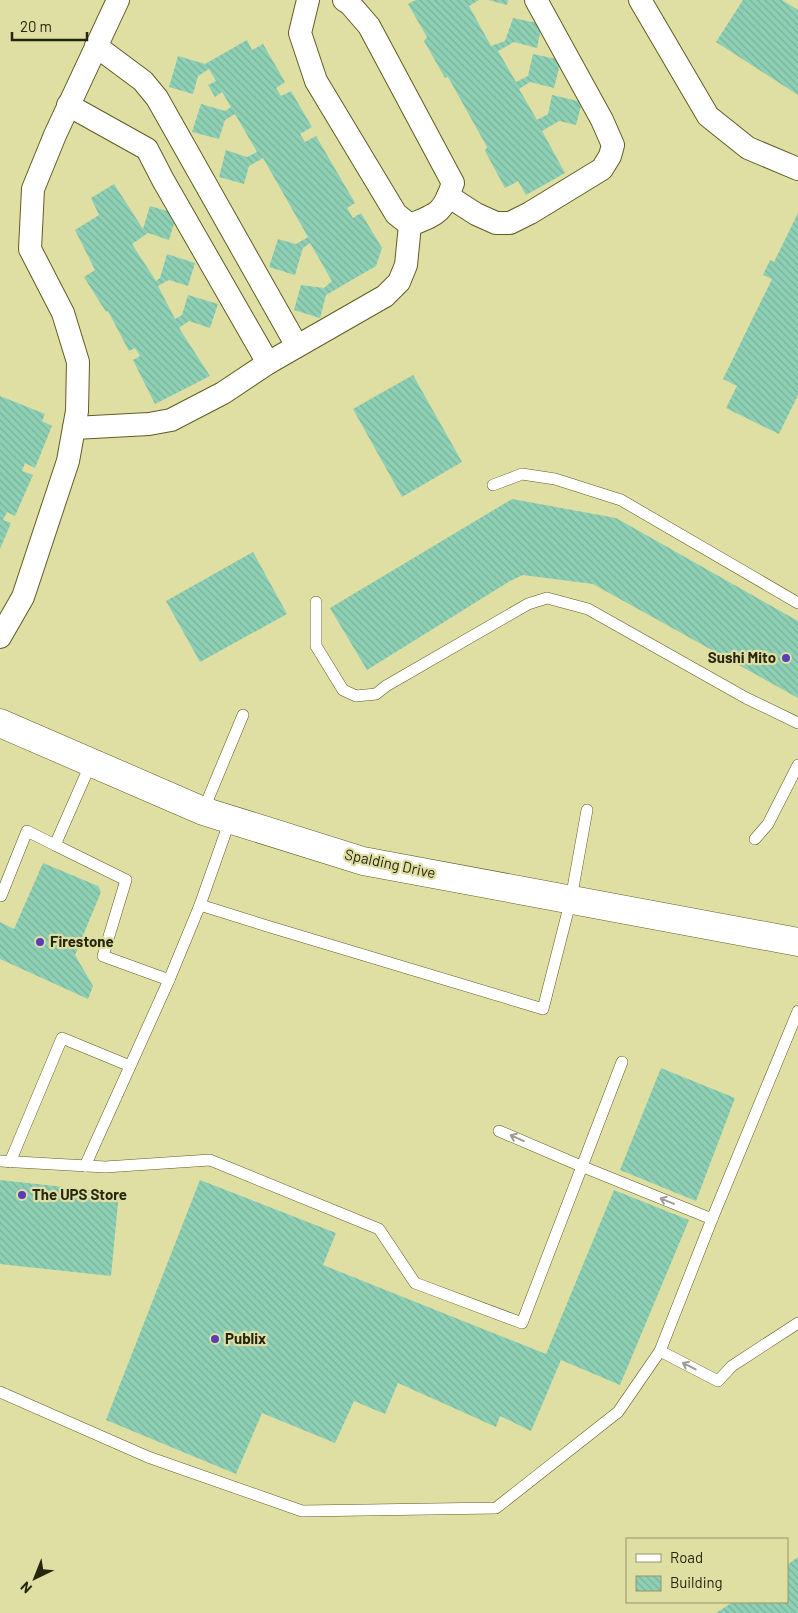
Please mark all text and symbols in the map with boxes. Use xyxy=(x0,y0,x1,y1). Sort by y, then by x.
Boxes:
scale bar xyxy=(12,10,88,42)
text: 20 m xyxy=(20,17,52,35)
place label: Sushi Mito xyxy=(708,648,776,666)
marker: Sushi Mito xyxy=(780,652,792,664)
street label: Spalding Drive xyxy=(343,845,437,881)
place label: Firestone xyxy=(50,932,114,950)
marker: Firestone xyxy=(34,936,46,948)
one-way arrow xyxy=(510,1133,525,1143)
place label: The UPS Store xyxy=(32,1185,127,1203)
marker: The UPS Store xyxy=(16,1189,28,1201)
one-way arrow xyxy=(660,1195,675,1205)
place label: Publix xyxy=(225,1329,266,1347)
marker: Publix xyxy=(209,1333,221,1345)
one-way arrow xyxy=(682,1360,697,1370)
legend xyxy=(626,1538,788,1603)
text: Road xyxy=(670,1548,703,1566)
north arrow xyxy=(10,1553,60,1603)
text: Building xyxy=(670,1573,723,1591)
text: N xyxy=(17,1578,35,1597)

